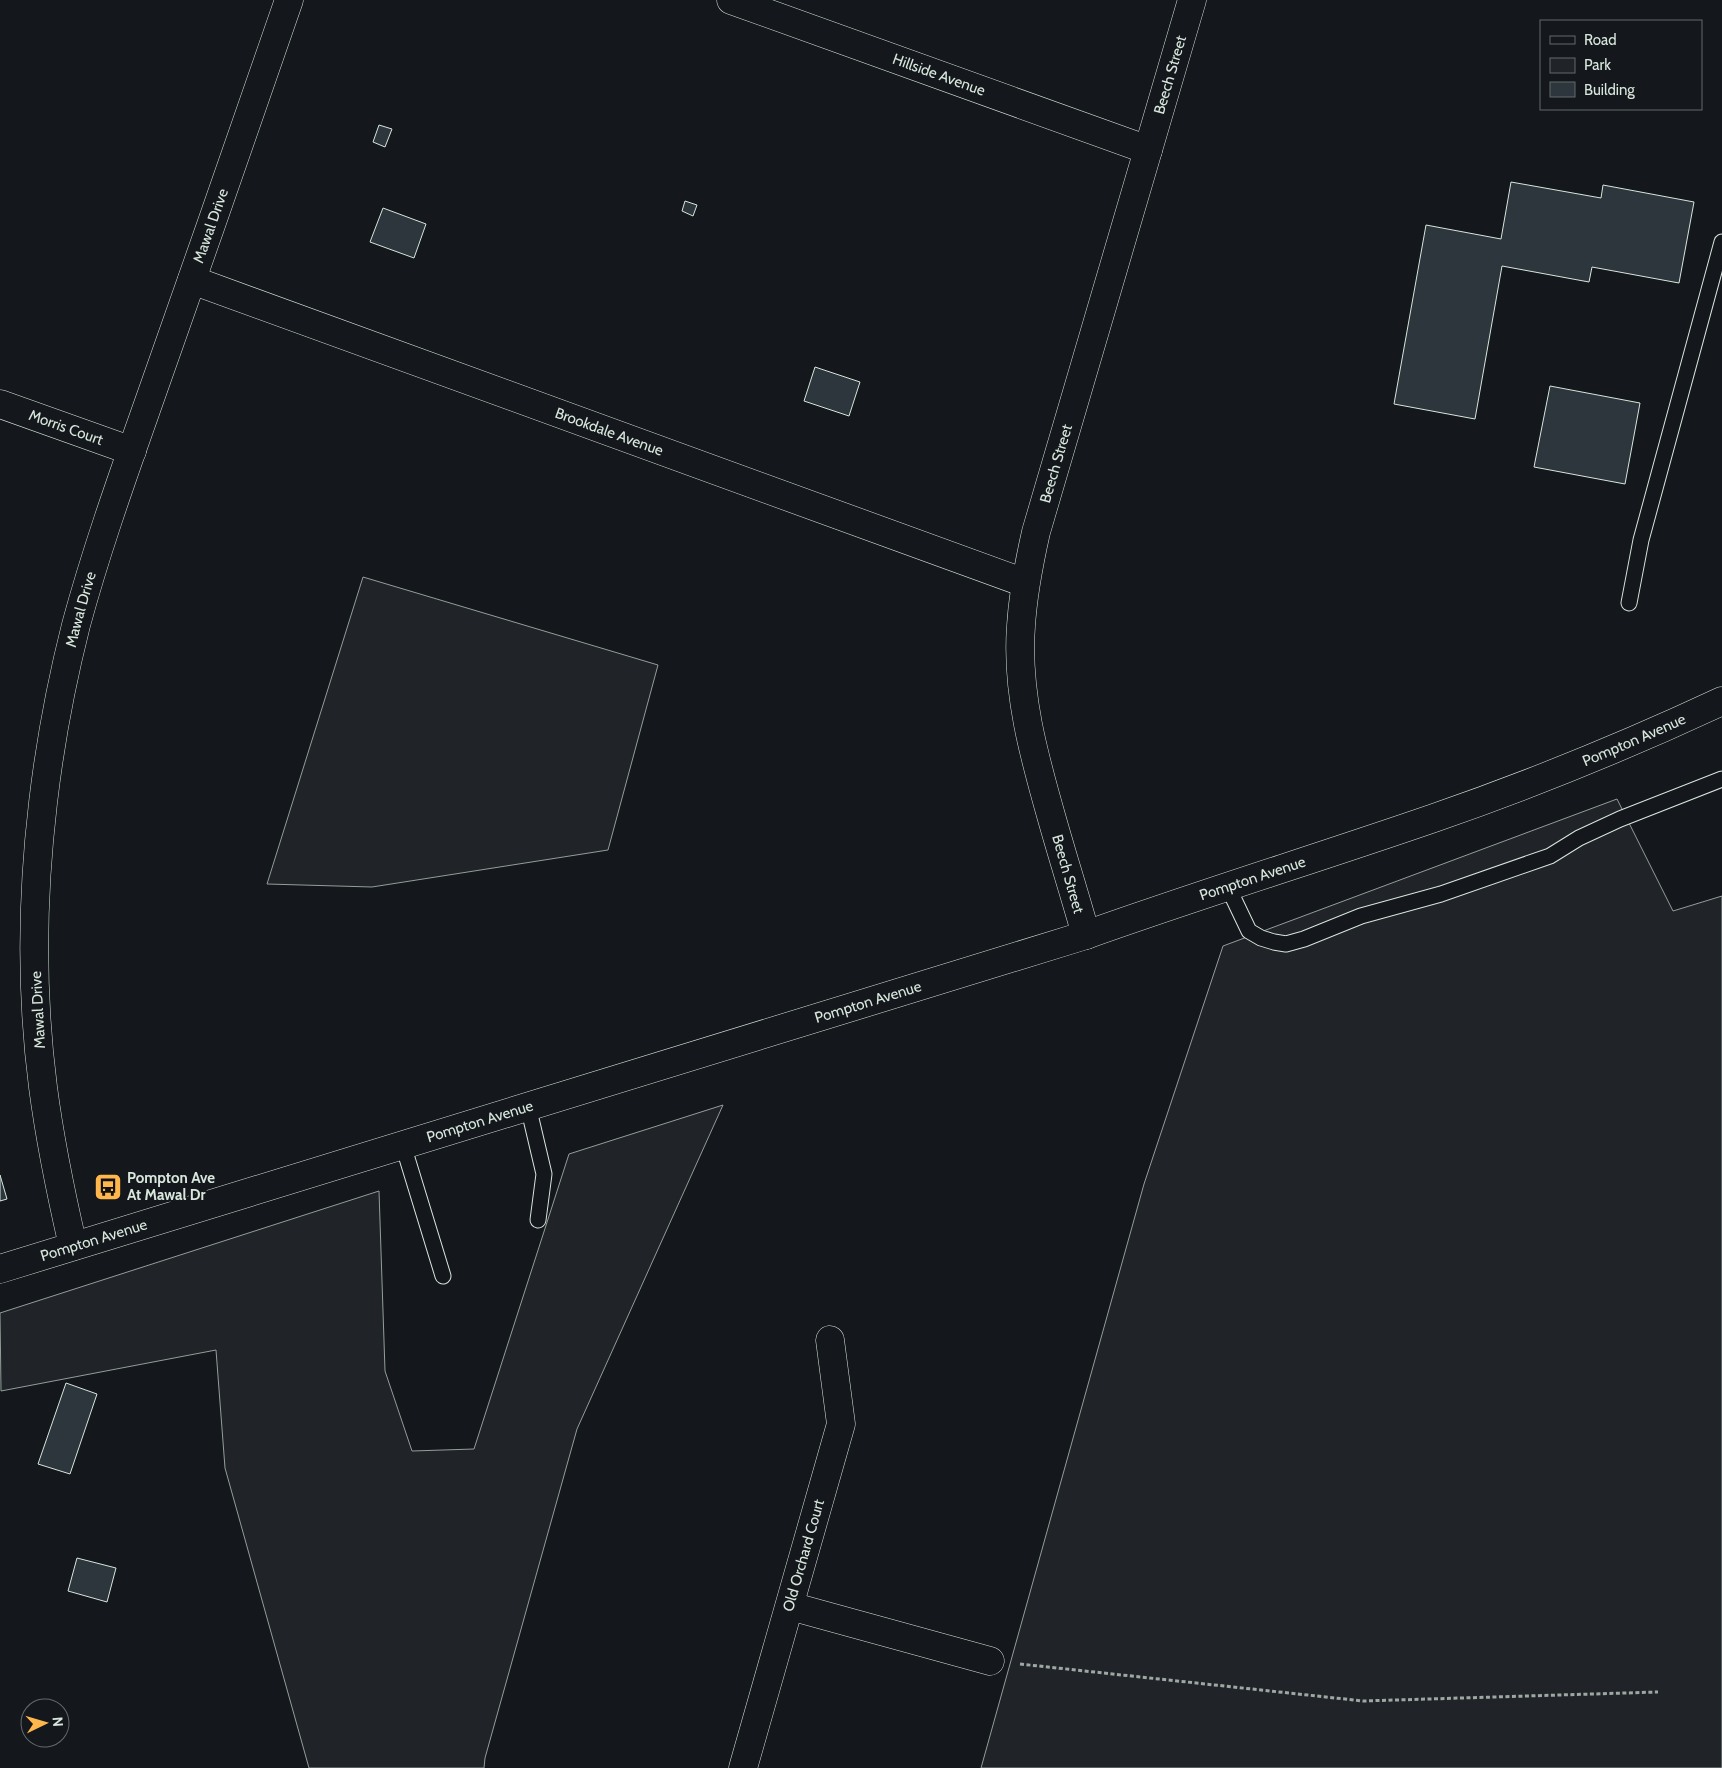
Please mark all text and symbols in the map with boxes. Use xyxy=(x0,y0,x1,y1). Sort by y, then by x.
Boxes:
legend xyxy=(1540,20,1702,110)
text: Road xyxy=(1584,31,1617,49)
street label: Beech Street xyxy=(1150,33,1190,116)
street label: Hillside Avenue xyxy=(890,50,988,100)
text: Park xyxy=(1584,56,1611,74)
text: Building xyxy=(1584,81,1635,99)
street label: Mawal Drive xyxy=(189,186,232,266)
street label: Brookdale Avenue xyxy=(553,404,666,460)
street label: Morris Court xyxy=(26,406,105,449)
street label: Beech Street xyxy=(1036,422,1076,505)
street label: Mawal Drive xyxy=(62,569,100,649)
street label: Pompton Avenue xyxy=(1580,710,1689,770)
street label: Beech Street xyxy=(1048,832,1088,916)
street label: Pompton Avenue xyxy=(1197,853,1308,904)
street label: Mawal Drive xyxy=(27,970,49,1049)
street label: Pompton Avenue xyxy=(812,977,924,1027)
street label: Pompton Avenue xyxy=(424,1096,536,1146)
place label: Pompton Ave At Mawal Dr xyxy=(127,1169,215,1204)
bus stop icon: Pompton Ave At Mawal Dr xyxy=(93,1172,123,1202)
street label: Pompton Avenue xyxy=(38,1215,150,1265)
street label: Old Orchard Court xyxy=(779,1497,828,1614)
north arrow xyxy=(20,1698,70,1748)
text: N xyxy=(49,1716,67,1728)

